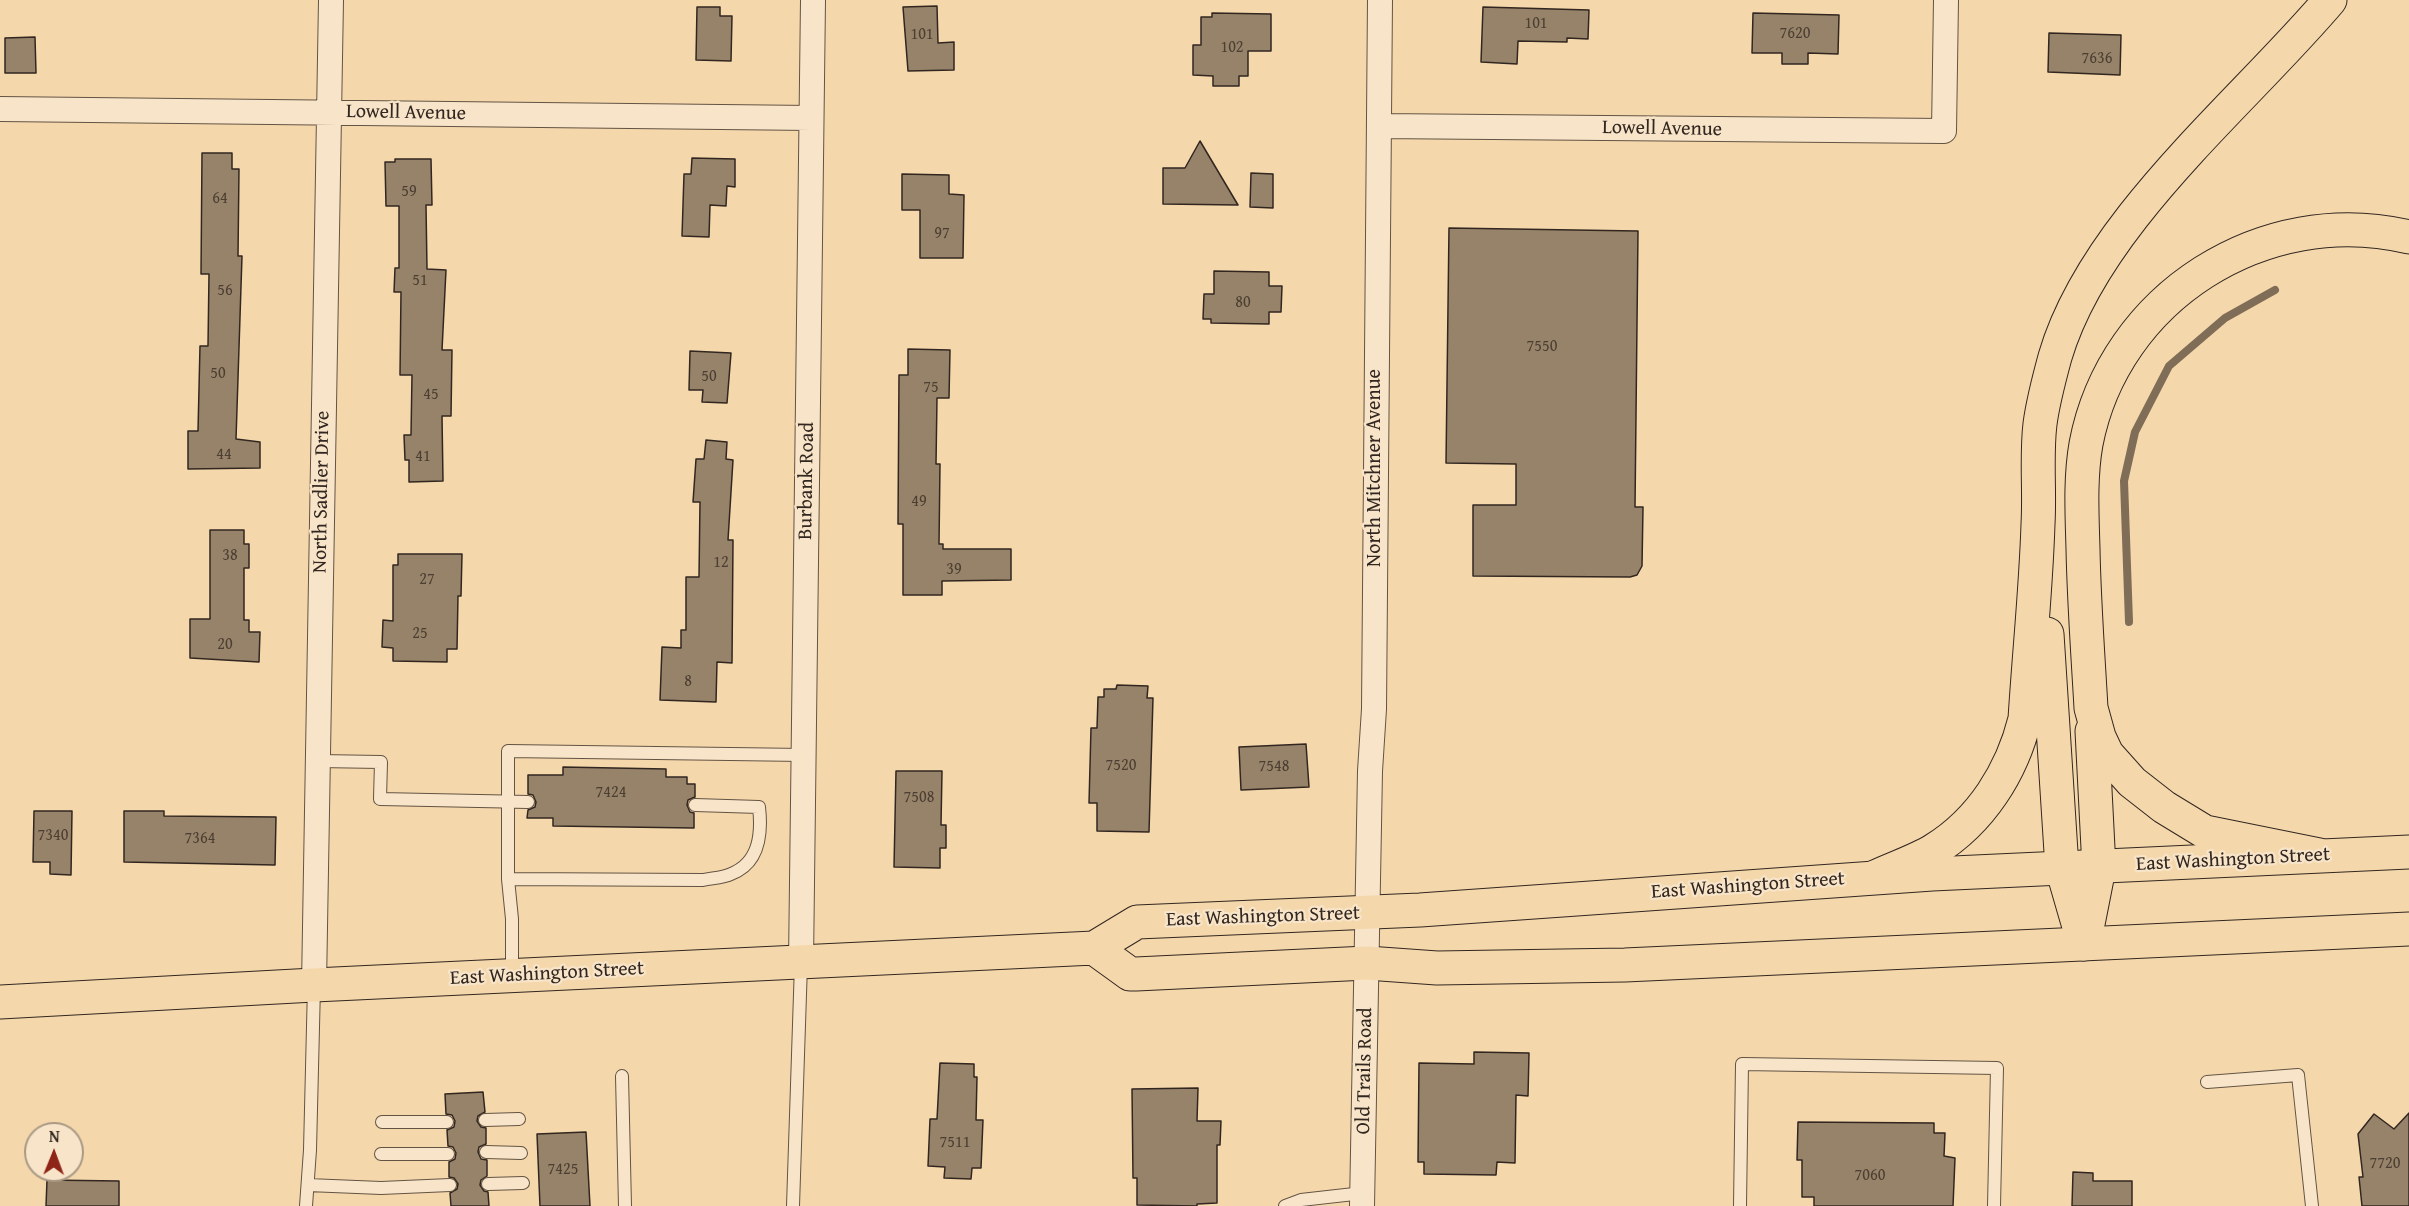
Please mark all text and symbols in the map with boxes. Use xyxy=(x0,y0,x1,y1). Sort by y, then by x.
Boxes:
house number: 101 xyxy=(1524,14,1548,34)
house number: 7620 xyxy=(1780,24,1810,44)
house number: 101 xyxy=(910,25,934,45)
house number: 102 xyxy=(1220,38,1244,58)
house number: 7636 xyxy=(2082,49,2112,69)
street label: Lowell Avenue xyxy=(346,100,466,126)
street label: Lowell Avenue xyxy=(1602,116,1722,142)
house number: 59 xyxy=(401,182,417,202)
house number: 64 xyxy=(212,189,228,209)
house number: 97 xyxy=(934,224,950,244)
house number: 51 xyxy=(412,271,428,291)
house number: 56 xyxy=(217,281,233,301)
house number: 80 xyxy=(1235,293,1251,313)
house number: 7550 xyxy=(1527,337,1557,357)
house number: 50 xyxy=(210,364,226,384)
house number: 50 xyxy=(701,367,717,387)
street label: North Mitchner Avenue xyxy=(1363,369,1387,567)
house number: 75 xyxy=(923,378,939,398)
house number: 45 xyxy=(423,385,439,405)
street label: North Sadlier Drive xyxy=(309,411,335,573)
street label: Burbank Road xyxy=(794,422,820,540)
house number: 44 xyxy=(216,445,232,465)
house number: 41 xyxy=(415,447,431,467)
house number: 49 xyxy=(911,492,927,512)
house number: 38 xyxy=(222,546,238,566)
house number: 12 xyxy=(713,553,729,573)
house number: 39 xyxy=(946,560,962,580)
house number: 27 xyxy=(419,570,435,590)
house number: 25 xyxy=(412,624,428,644)
house number: 20 xyxy=(217,635,233,655)
house number: 8 xyxy=(684,672,692,692)
house number: 7520 xyxy=(1106,756,1136,776)
house number: 7548 xyxy=(1259,757,1289,777)
house number: 7424 xyxy=(596,783,626,803)
house number: 7508 xyxy=(904,788,934,808)
house number: 7340 xyxy=(38,826,68,846)
house number: 7364 xyxy=(185,829,215,849)
street label: East Washington Street xyxy=(2135,843,2331,877)
street label: East Washington Street xyxy=(1650,867,1846,905)
street label: East Washington Street xyxy=(1166,902,1360,932)
street label: East Washington Street xyxy=(449,957,645,991)
street label: Old Trails Road xyxy=(1352,1007,1378,1135)
north arrow xyxy=(24,1122,84,1182)
text: N xyxy=(49,1124,60,1148)
house number: 7511 xyxy=(940,1133,970,1153)
house number: 7720 xyxy=(2370,1154,2400,1174)
house number: 7425 xyxy=(548,1160,578,1180)
house number: 7060 xyxy=(1855,1166,1885,1186)

